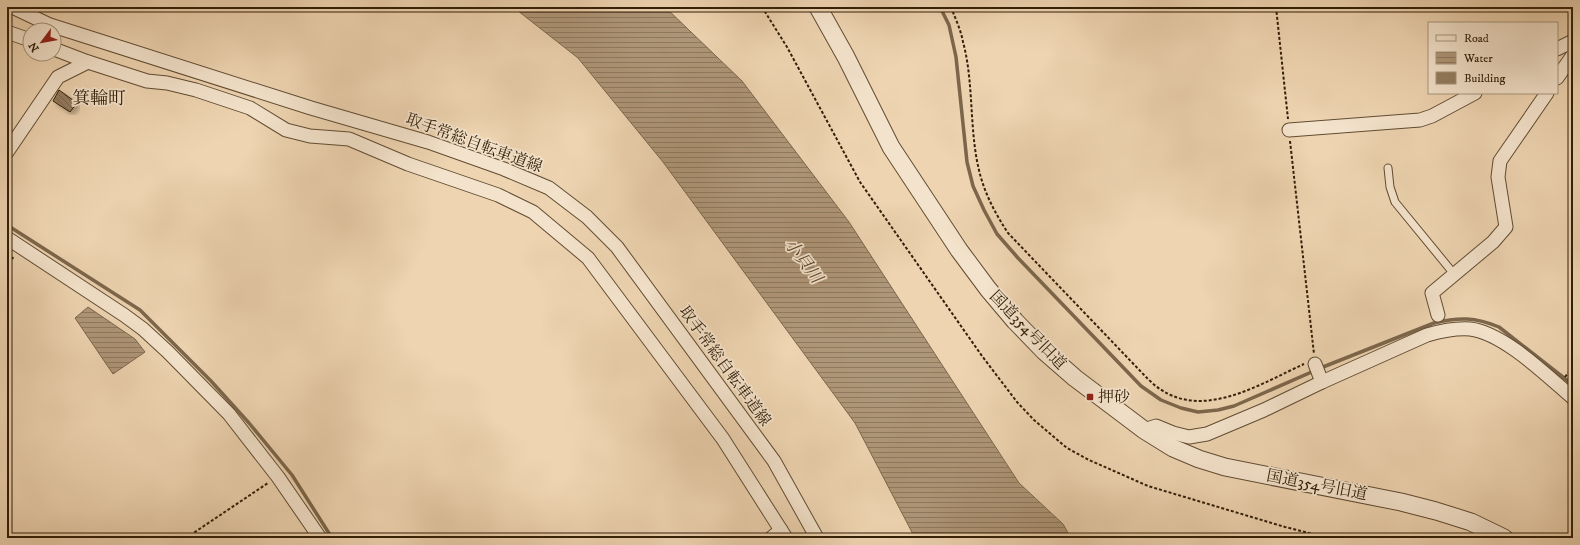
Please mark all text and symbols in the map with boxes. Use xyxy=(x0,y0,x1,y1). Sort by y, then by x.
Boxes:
north arrow xyxy=(22,22,62,62)
legend xyxy=(1428,22,1558,94)
text: Road xyxy=(1464,31,1489,46)
text: N xyxy=(26,39,43,54)
text: Water xyxy=(1463,51,1493,66)
text: Building xyxy=(1464,71,1505,86)
district label: 箕輪町 xyxy=(72,88,126,110)
street label: 取手常総自転車道線 xyxy=(403,109,545,177)
water label: 小貝川 xyxy=(779,234,828,290)
street label: 国道354号旧道 xyxy=(985,286,1071,374)
street label: 取手常総自転車道線 xyxy=(675,302,775,430)
place label: 押砂 xyxy=(1098,387,1130,407)
marker: 押砂 xyxy=(1085,392,1095,402)
street label: 国道354号旧道 xyxy=(1265,465,1369,505)

